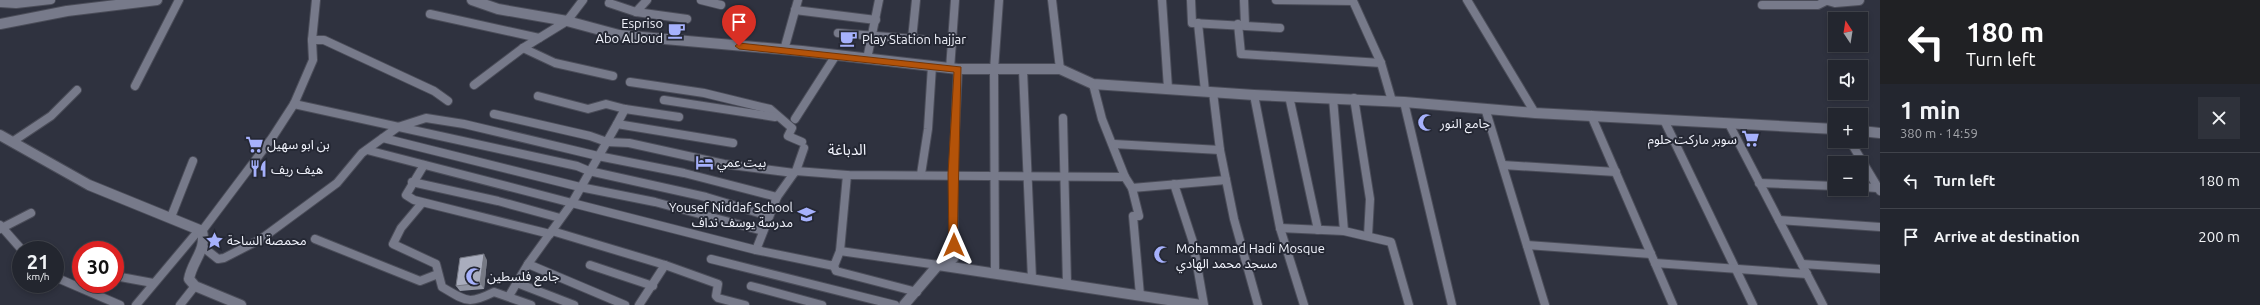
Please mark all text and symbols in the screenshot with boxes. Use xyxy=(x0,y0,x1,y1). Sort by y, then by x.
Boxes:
pin xyxy=(722,5,756,46)
icon: arrive xyxy=(728,11,750,33)
north arrow xyxy=(1828,12,1868,52)
map controls xyxy=(1828,12,1868,196)
place label: Espriso Abo AlJoud xyxy=(595,16,663,45)
icon: left xyxy=(1900,16,1952,68)
text: 180 m xyxy=(1966,16,2044,47)
cafe icon: Espriso Abo AlJoud xyxy=(666,20,686,40)
cafe icon: Play Station hajjar xyxy=(839,29,859,49)
place label: Play Station hajjar xyxy=(862,32,966,46)
text: Turn left xyxy=(1966,49,2036,69)
button: sound xyxy=(1828,60,1868,100)
text: 1 min xyxy=(1900,97,1961,124)
button: close xyxy=(2198,97,2240,139)
button: + xyxy=(1828,108,1868,148)
mosque icon: جامع النور xyxy=(1417,113,1437,133)
place label: جامع النور xyxy=(1439,116,1490,134)
text: 380 m · 14:59 xyxy=(1900,126,1978,140)
supermarket icon: سوبر ماركت حلوم xyxy=(1740,129,1760,149)
place label: سوبر ماركت حلوم xyxy=(1648,132,1737,149)
supermarket icon: بن ابو سهيل xyxy=(244,134,264,154)
place label: بن ابو سهيل xyxy=(267,137,330,153)
district label: الدباغة xyxy=(828,141,866,158)
hotel icon: بيت عمي xyxy=(694,152,714,172)
place label: بيت عمي xyxy=(717,155,766,173)
button: − xyxy=(1828,156,1868,196)
restaurant icon: هيف ريف xyxy=(248,159,268,179)
place label: هيف ريف xyxy=(271,162,323,177)
icon: left xyxy=(1900,170,1922,192)
text: Turn left xyxy=(1934,172,1995,189)
text: 180 m xyxy=(2198,172,2240,189)
place label: Yousef Niddaf School مدرسة يوسف نداف xyxy=(669,200,794,230)
school or university icon: Yousef Niddaf School مدرسة يوسف نداف xyxy=(796,204,816,224)
position arrow xyxy=(933,224,975,266)
icon: arrive xyxy=(1900,226,1922,248)
text: Arrive at destination xyxy=(1934,228,2080,245)
text: 200 m xyxy=(2198,228,2240,245)
place icon: محمصة الساحة xyxy=(204,230,224,250)
place label: محمصة الساحة xyxy=(227,233,307,247)
speed limit sign: 30 xyxy=(72,241,124,293)
place label: Mohammad Hadi Mosque مسجد محمد الهادي xyxy=(1176,241,1325,274)
mosque icon: Mohammad Hadi Mosque مسجد محمد الهادي xyxy=(1153,245,1173,265)
text: 21 xyxy=(27,250,49,273)
mosque icon: جامع فلسطين xyxy=(464,266,484,286)
place label: جامع فلسطين xyxy=(487,269,560,287)
text: km/h xyxy=(26,271,50,282)

